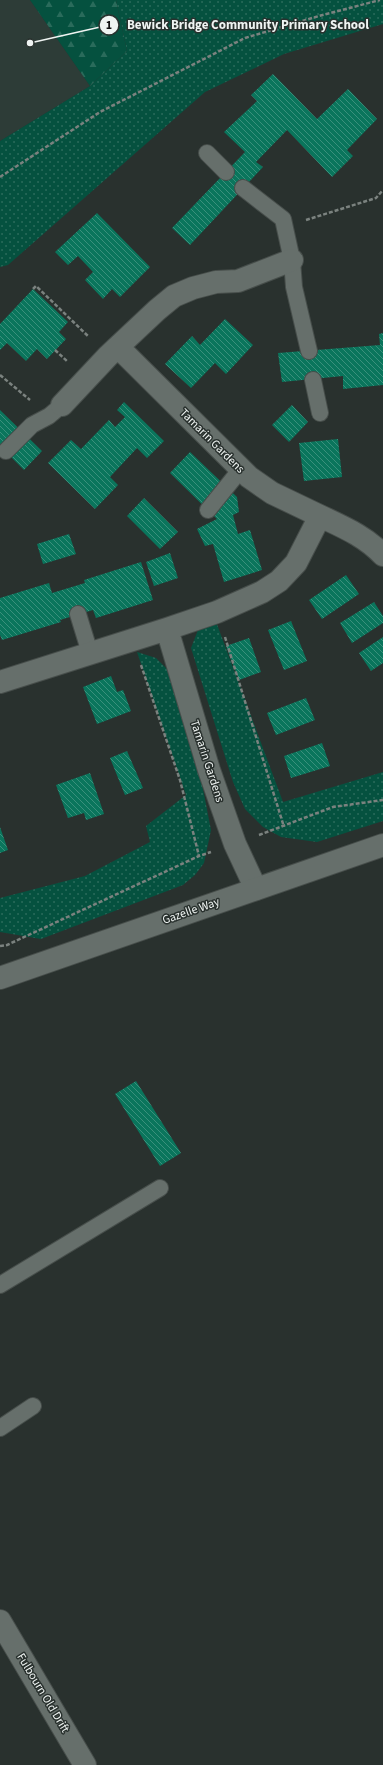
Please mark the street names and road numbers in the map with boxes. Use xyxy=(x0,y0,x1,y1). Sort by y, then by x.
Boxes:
street label: Tamarin Gardens xyxy=(176,405,248,477)
street label: Tamarin Gardens xyxy=(186,718,228,804)
street label: Gazelle Way xyxy=(160,893,222,929)
street label: Fulbourn Old Drift xyxy=(13,1650,73,1736)

